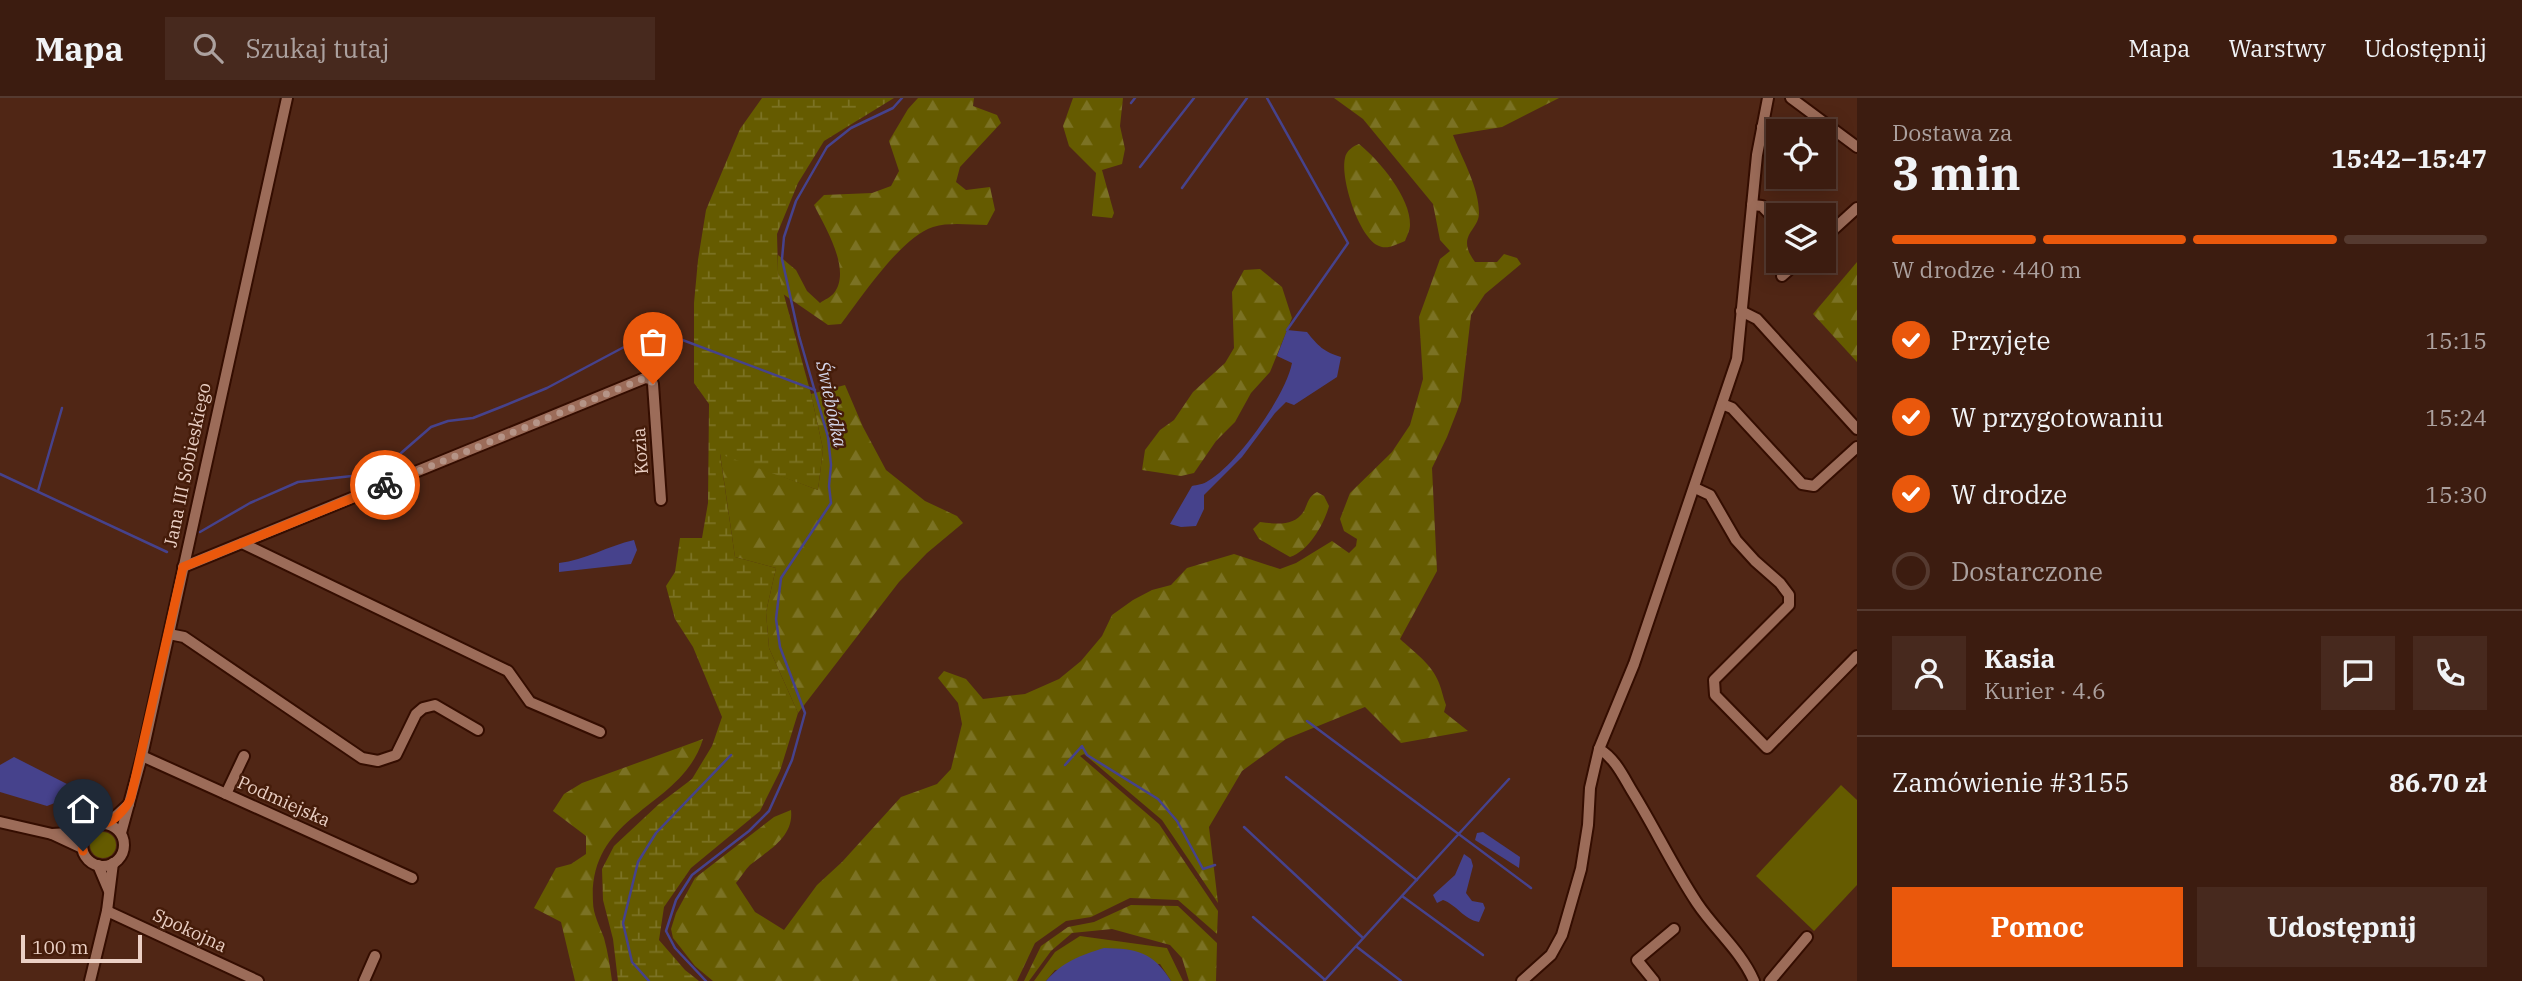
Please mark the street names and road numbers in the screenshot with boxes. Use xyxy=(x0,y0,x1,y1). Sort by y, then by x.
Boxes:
street label: Jana III Sobieskiego xyxy=(158,381,216,549)
street label: Kozia xyxy=(627,427,653,475)
street label: Podmiejska xyxy=(234,770,334,832)
street label: Spokojna xyxy=(149,903,231,957)

